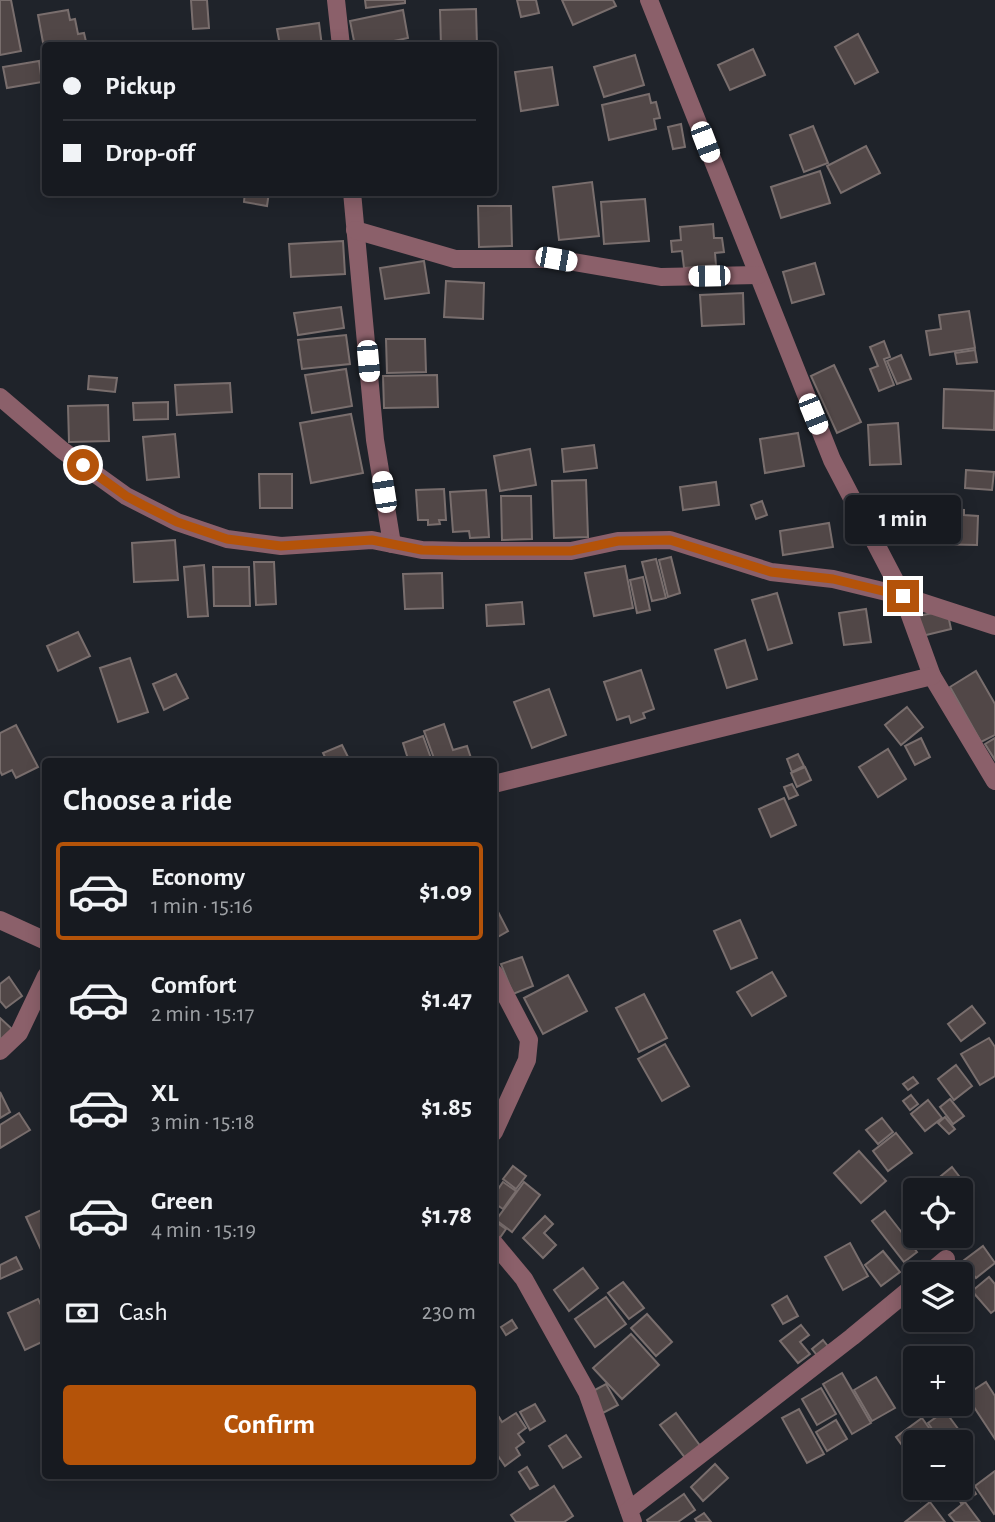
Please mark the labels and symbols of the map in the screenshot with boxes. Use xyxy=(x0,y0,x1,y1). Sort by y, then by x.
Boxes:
car xyxy=(688,119,723,165)
car xyxy=(534,245,579,273)
car xyxy=(688,265,731,287)
car xyxy=(356,339,381,383)
car xyxy=(796,391,831,437)
route start xyxy=(67,449,99,481)
car xyxy=(371,470,398,514)
callout: 1 min xyxy=(845,494,961,544)
route end xyxy=(887,580,919,612)

